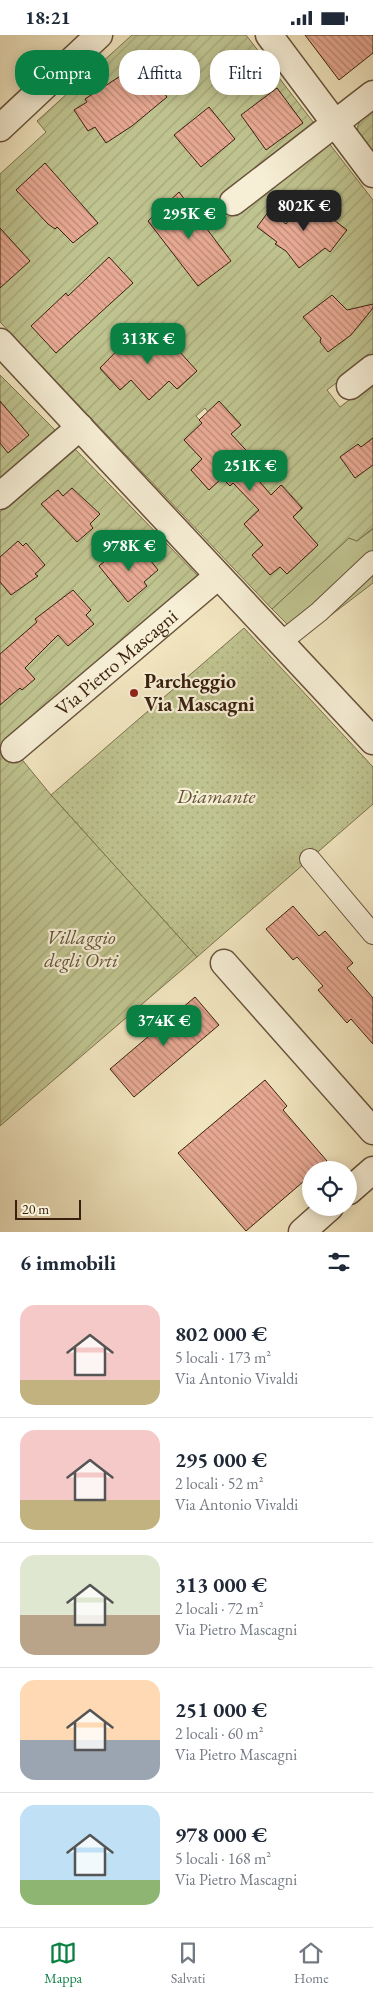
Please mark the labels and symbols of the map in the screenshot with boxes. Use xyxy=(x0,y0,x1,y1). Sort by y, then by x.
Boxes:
pin: 802K € xyxy=(263,189,345,232)
pin: 295K € xyxy=(148,197,230,240)
pin: 313K € xyxy=(107,323,189,365)
pin: 251K € xyxy=(209,449,291,492)
pin: 978K € xyxy=(88,529,170,572)
street label: Via Pietro Mascagni xyxy=(50,603,183,722)
place label: Parcheggio Via Mascagni xyxy=(144,668,255,717)
marker: Parcheggio Via Mascagni xyxy=(128,687,140,699)
park label: Diamante xyxy=(176,783,256,809)
park label: Villaggio degli Orti xyxy=(44,924,119,973)
pin: 374K € xyxy=(123,1005,205,1047)
scale bar xyxy=(15,1197,81,1220)

